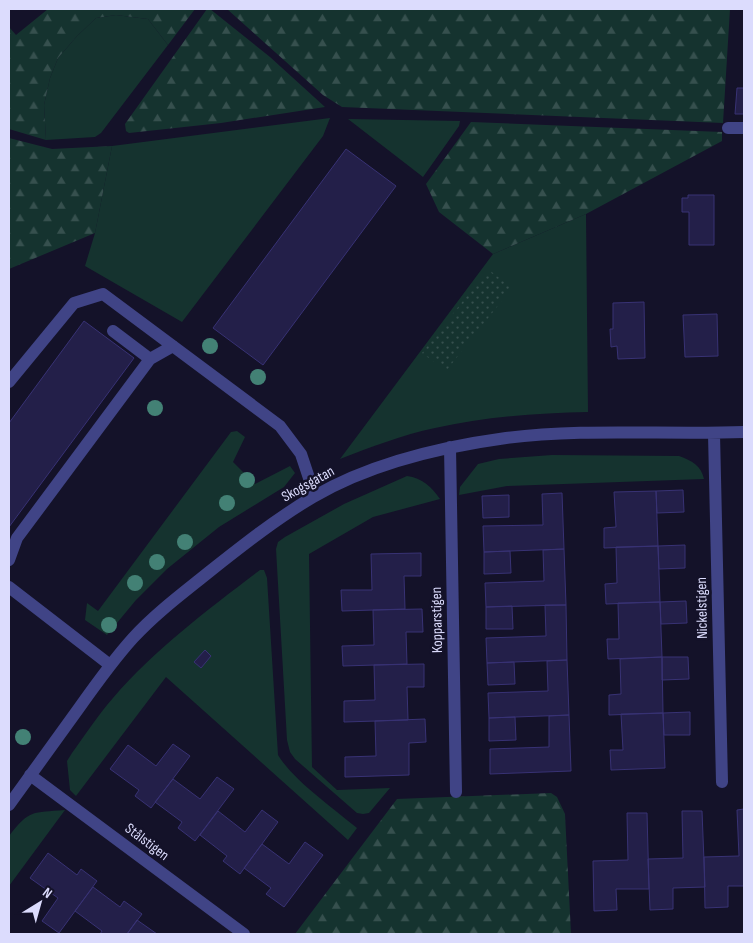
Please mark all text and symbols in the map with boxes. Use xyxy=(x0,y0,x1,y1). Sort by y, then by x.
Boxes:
street label: Skogsgatan xyxy=(278,462,338,506)
street label: Nickelstigen xyxy=(692,577,712,639)
street label: Kopparstigen xyxy=(427,587,447,653)
street label: Stålstigen xyxy=(121,819,173,865)
north arrow xyxy=(15,878,65,928)
text: N xyxy=(39,884,56,902)

